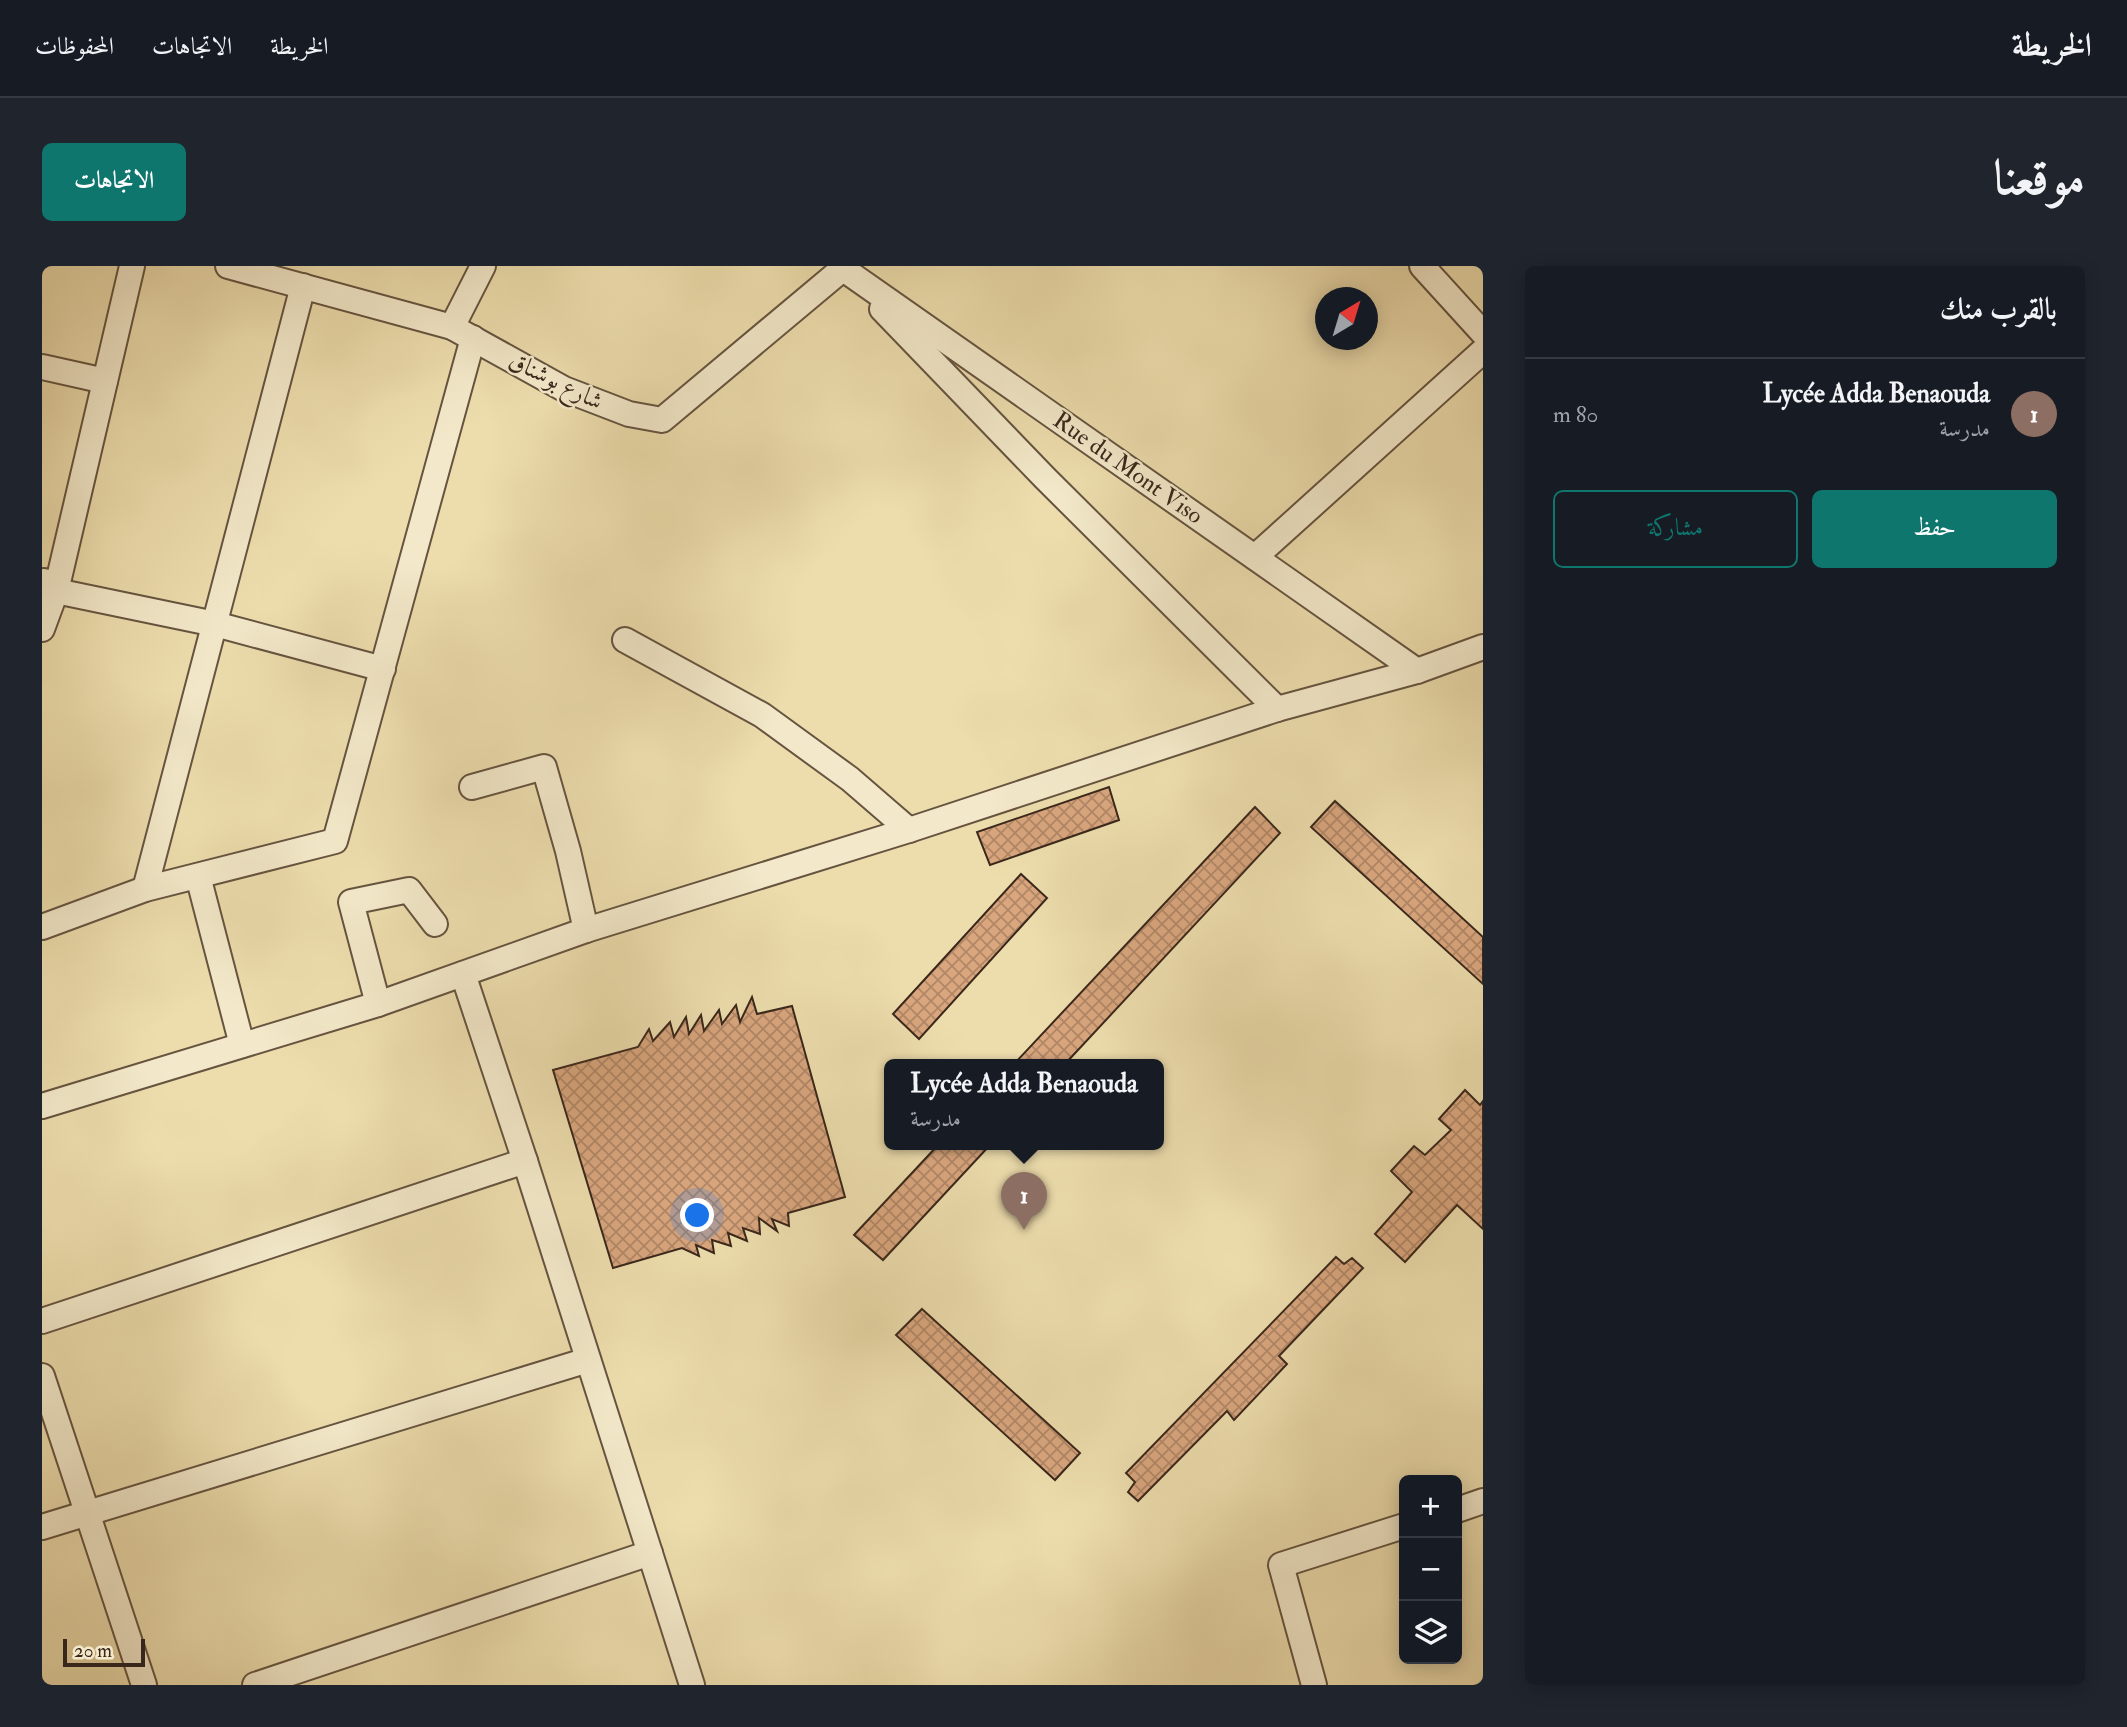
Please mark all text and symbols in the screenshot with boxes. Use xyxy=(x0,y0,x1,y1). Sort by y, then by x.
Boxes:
text: الخريطة xyxy=(2012,25,2092,66)
text: المحفوظات xyxy=(35,31,114,62)
text: الاتجاهات xyxy=(152,31,232,62)
text: الخريطة xyxy=(270,31,329,62)
button: الاتجاهات xyxy=(42,143,186,221)
text: موقعنا xyxy=(1993,148,2085,209)
north arrow xyxy=(1315,287,1378,350)
text: بالقرب منك xyxy=(1940,291,2057,328)
street label: شارع بوشناق xyxy=(502,345,608,421)
text: Lycée Adda Benaouda xyxy=(1763,378,1990,410)
text: 80 m xyxy=(1553,400,1598,429)
text: 1 xyxy=(2030,400,2038,429)
street label: Rue du Mont Viso xyxy=(1047,405,1209,531)
text: مدرسة xyxy=(1939,414,1990,443)
button: مشاركة xyxy=(1553,490,1798,568)
button: حفظ xyxy=(1812,490,2057,568)
popup xyxy=(884,1059,1164,1150)
text: Lycée Adda Benaouda xyxy=(910,1068,1138,1100)
text: مدرسة xyxy=(910,1104,961,1133)
pin: 1 xyxy=(1001,1172,1047,1230)
your location xyxy=(680,1198,714,1232)
map controls xyxy=(1399,1475,1462,1664)
button: + xyxy=(1399,1475,1462,1538)
button: − xyxy=(1399,1538,1462,1601)
button: layers xyxy=(1399,1601,1462,1664)
scale bar xyxy=(63,1636,145,1668)
text: 20 m xyxy=(74,1639,112,1663)

